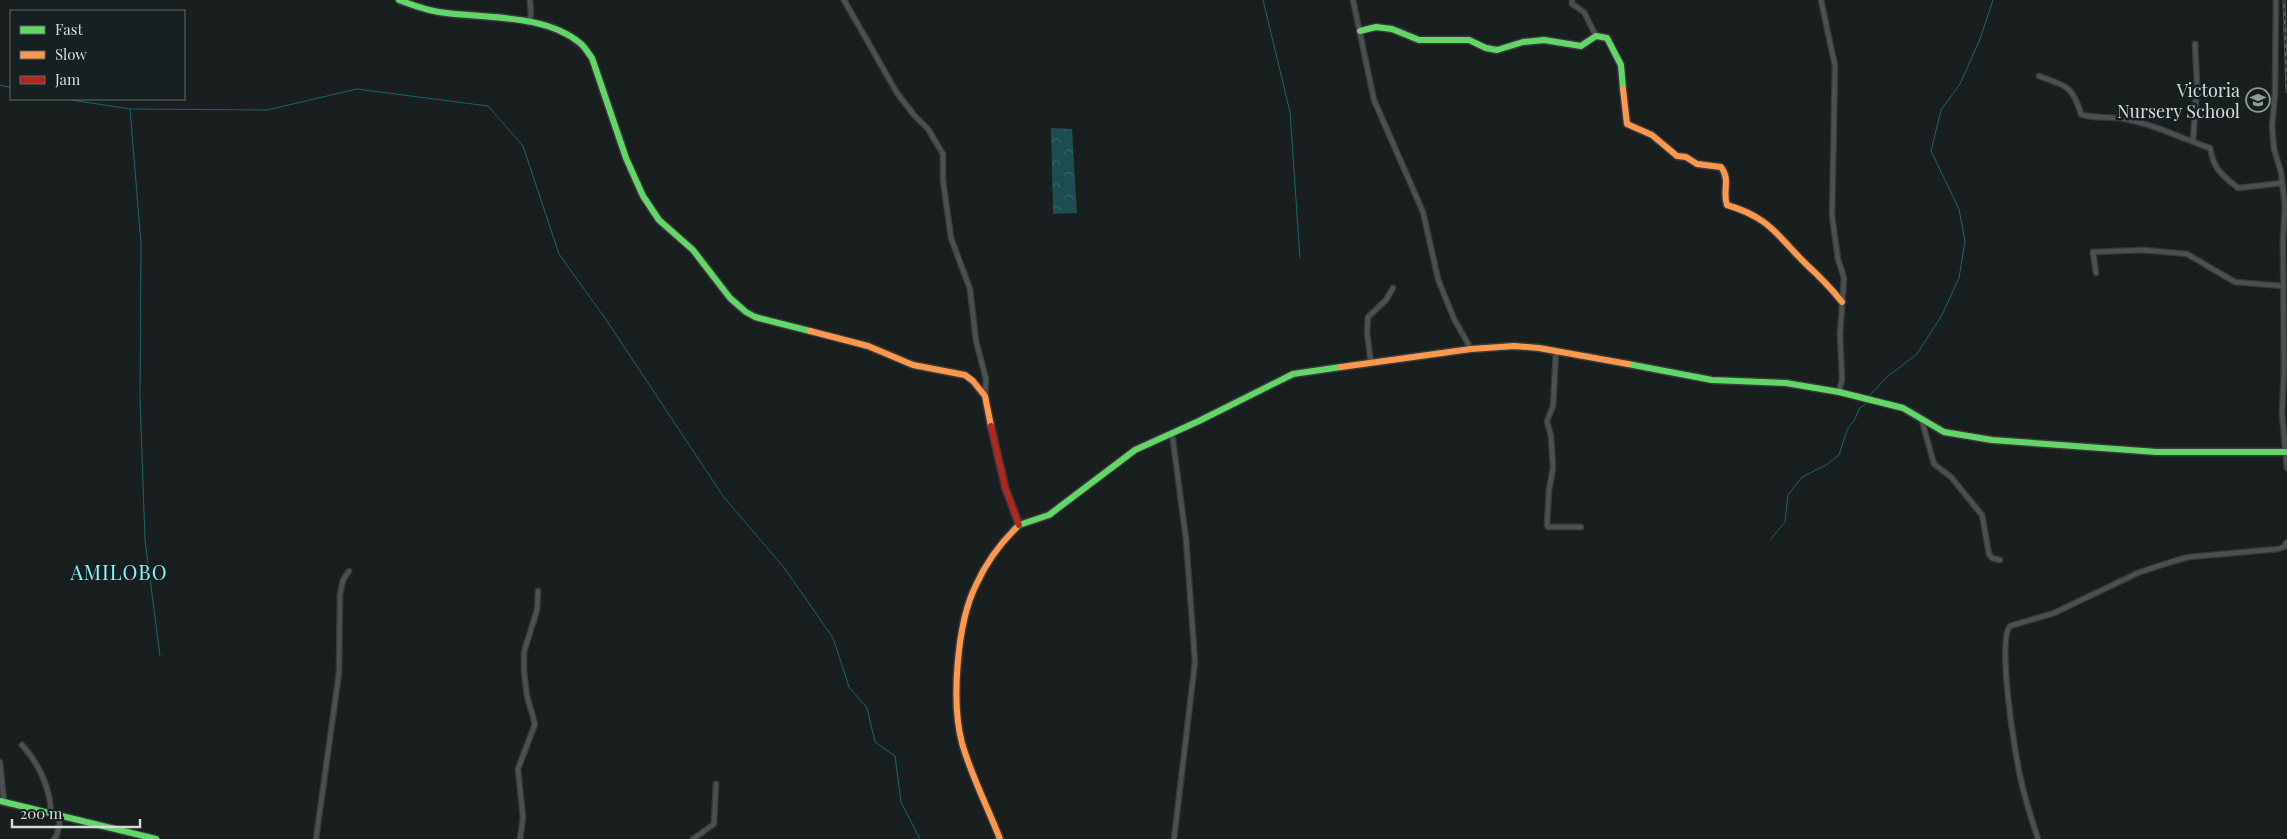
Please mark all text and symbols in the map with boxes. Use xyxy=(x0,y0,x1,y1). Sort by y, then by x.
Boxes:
legend xyxy=(10,10,185,100)
text: Fast xyxy=(55,19,84,39)
text: Slow xyxy=(55,44,87,64)
text: Jam xyxy=(54,69,81,89)
place label: Victoria Nursery School xyxy=(2117,78,2240,123)
school or university icon: Victoria Nursery School xyxy=(2245,87,2271,113)
district label: AMILOBO xyxy=(69,558,168,585)
scale bar xyxy=(12,796,140,828)
text: 200 m xyxy=(20,803,63,823)

